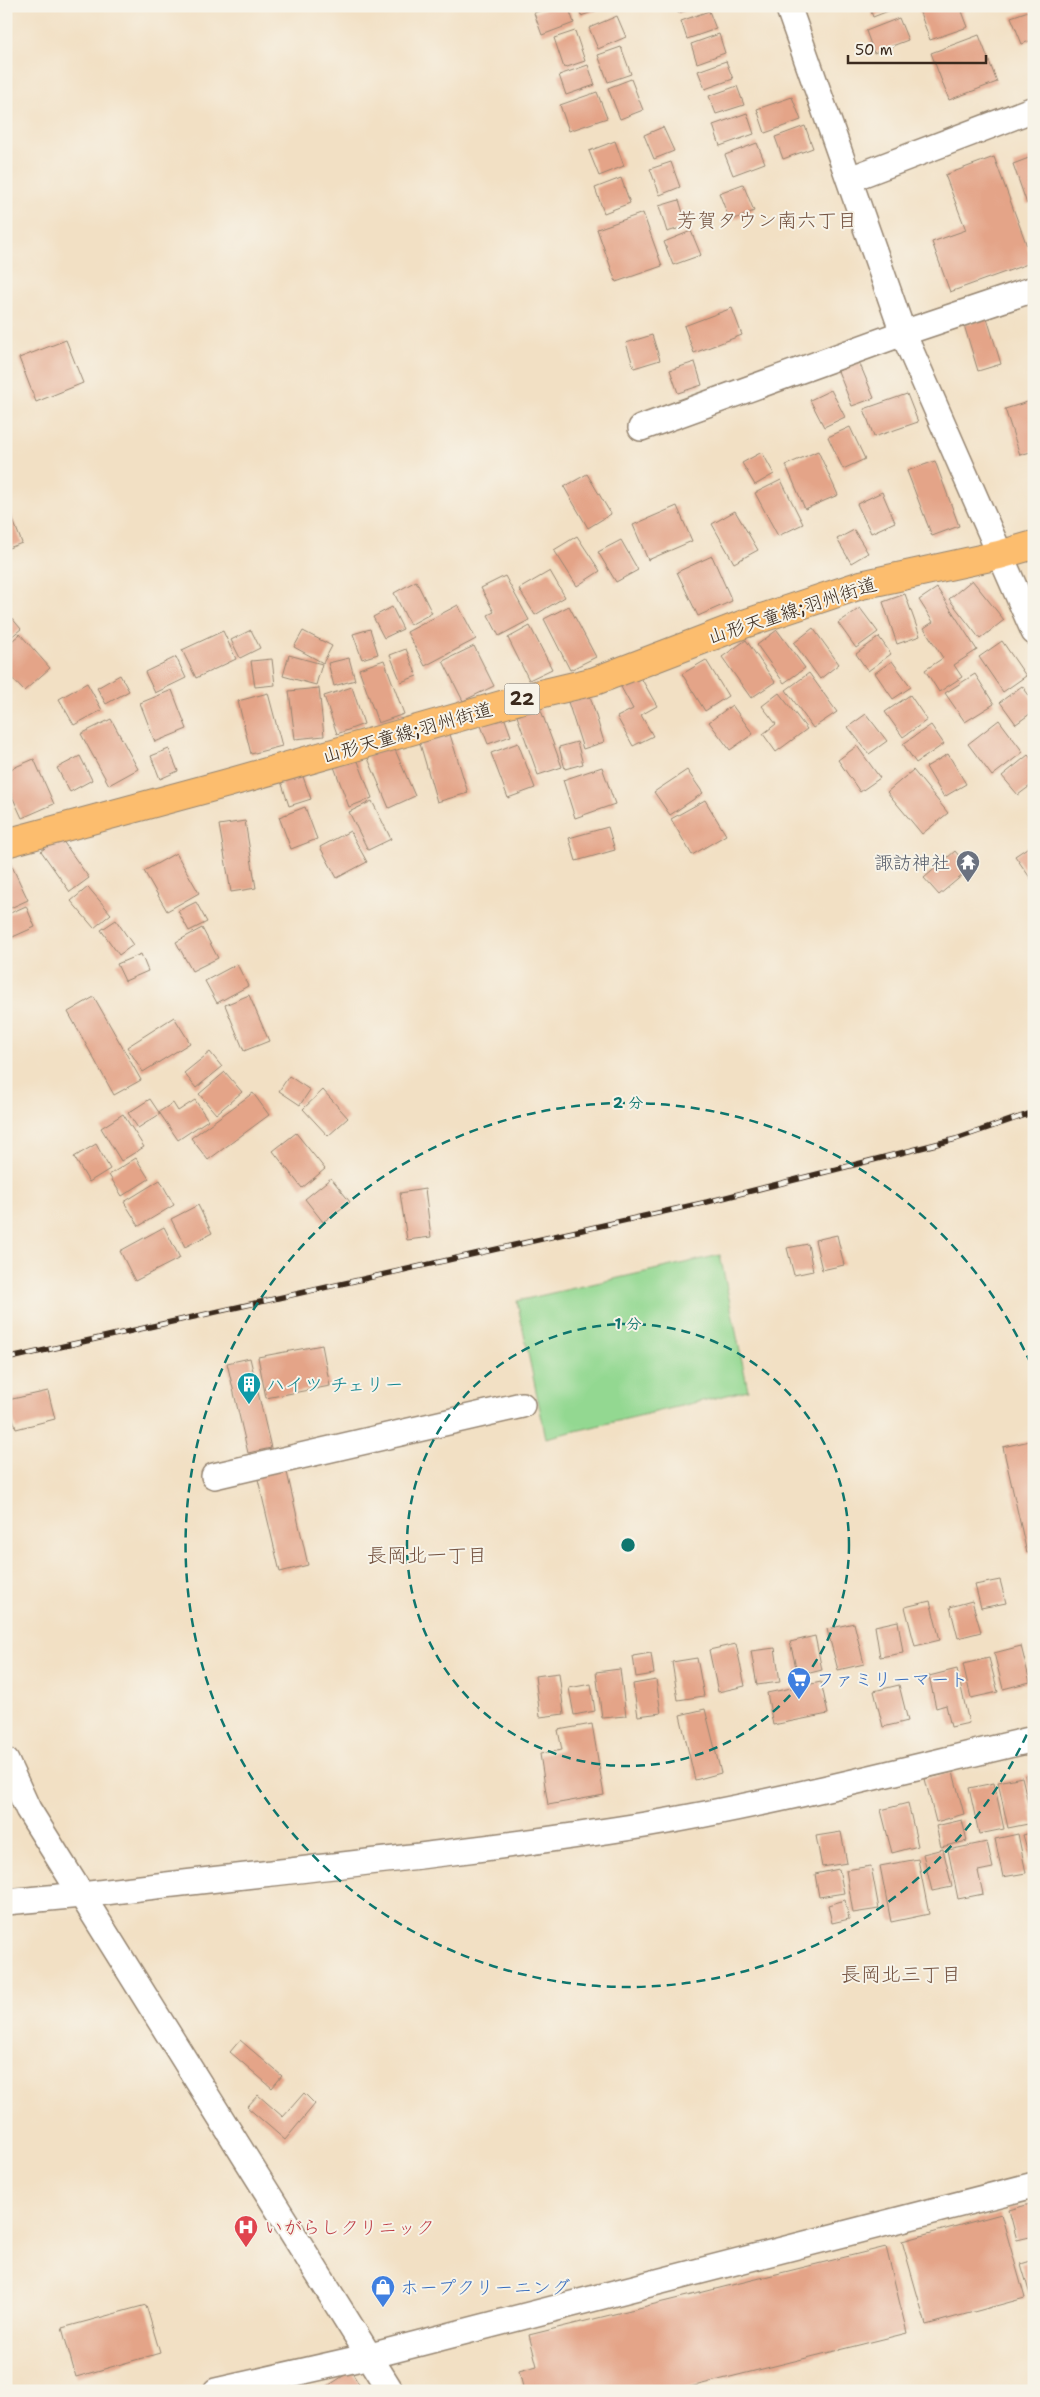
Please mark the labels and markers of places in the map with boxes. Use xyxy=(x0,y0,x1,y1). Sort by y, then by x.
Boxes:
temple icon: 諏訪神社 xyxy=(955,849,981,883)
place label: 諏訪神社 xyxy=(874,850,950,875)
building icon: ハイツ チェリー xyxy=(236,1371,262,1405)
place label: ハイツ チェリー xyxy=(266,1372,404,1397)
centre of rings xyxy=(619,1536,637,1554)
supermarket icon: ファミリーマート xyxy=(786,1666,812,1700)
place label: ファミリーマート xyxy=(816,1667,968,1692)
hospital icon: いがらしクリニック xyxy=(233,2214,259,2248)
place label: いがらしクリニック xyxy=(264,2215,435,2240)
shop icon: ホープクリーニング xyxy=(370,2274,396,2308)
place label: ホープクリーニング xyxy=(400,2275,570,2300)

